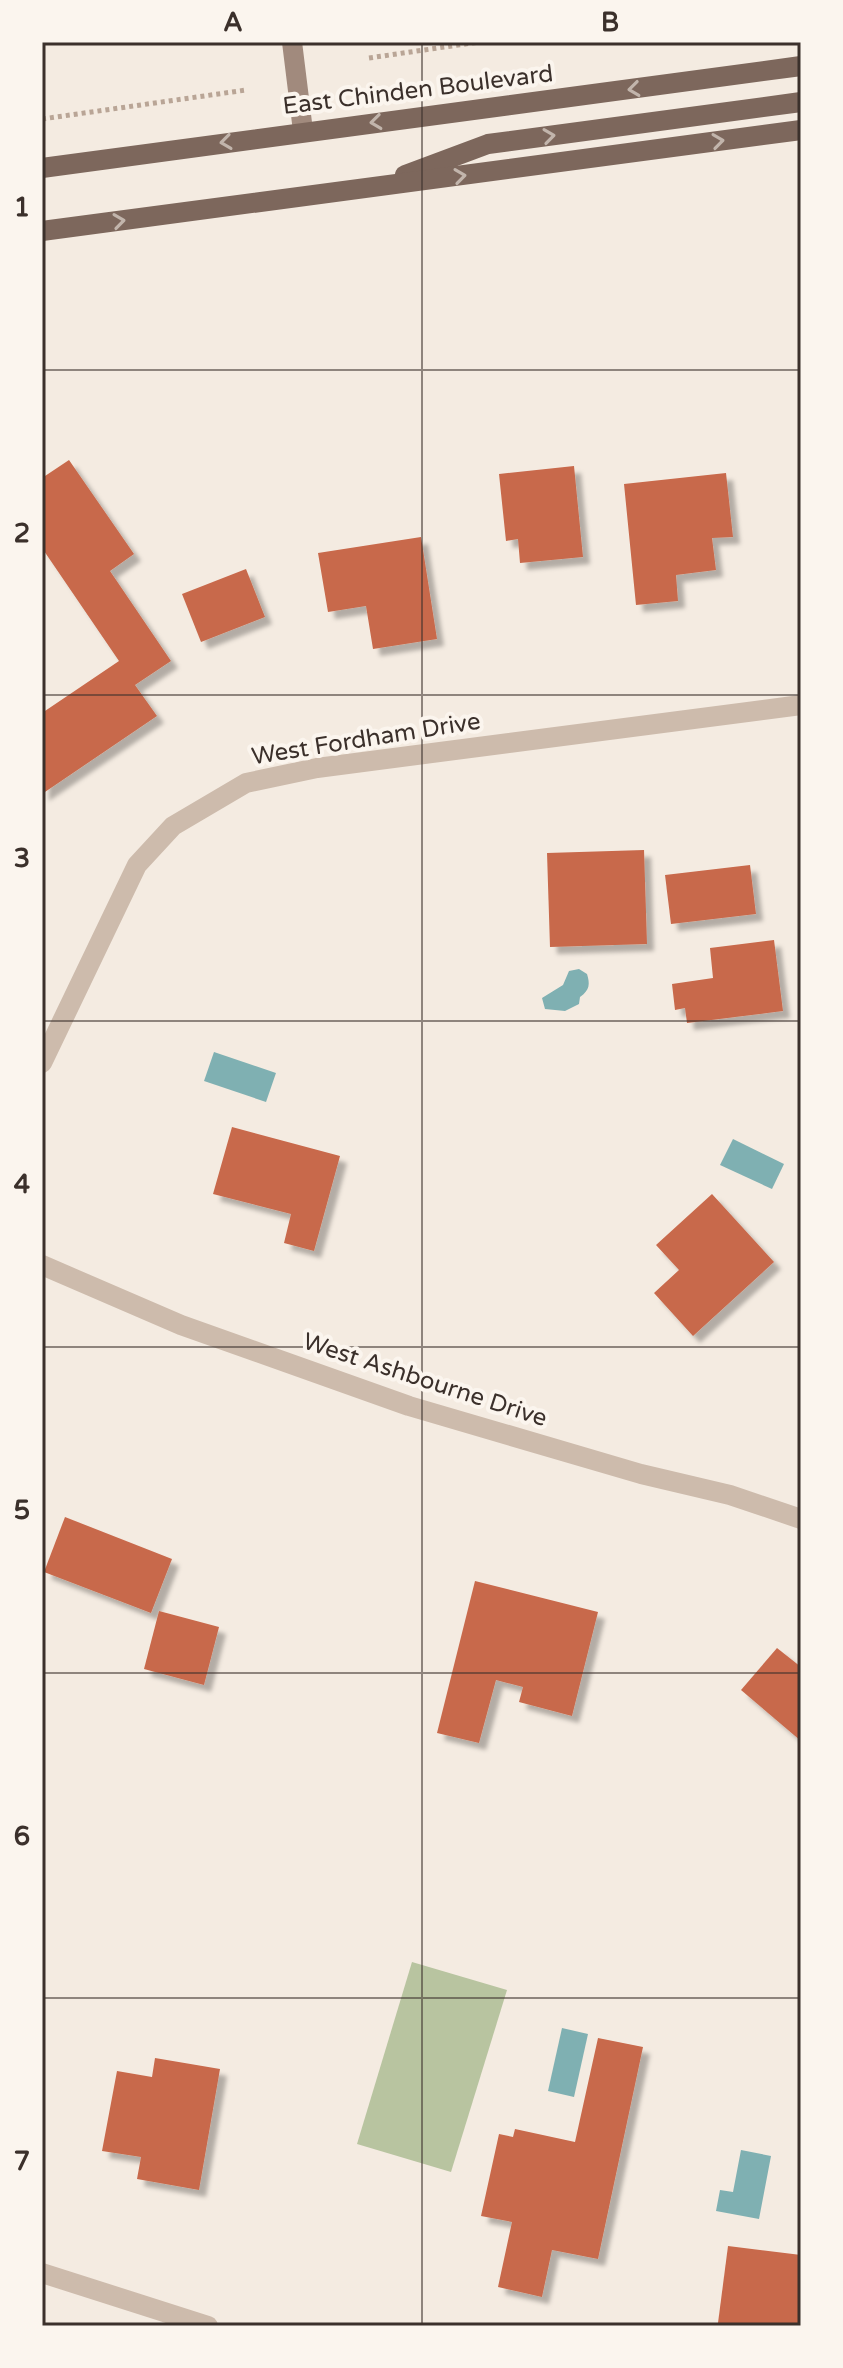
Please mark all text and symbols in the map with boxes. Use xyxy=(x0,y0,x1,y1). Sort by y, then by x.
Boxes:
text: A xyxy=(223,7,243,38)
text: B xyxy=(601,7,619,38)
street label: East Chinden Boulevard xyxy=(281,59,555,121)
one-way arrow xyxy=(627,80,640,97)
one-way arrow xyxy=(369,113,383,130)
one-way arrow xyxy=(542,128,556,145)
one-way arrow xyxy=(219,133,233,150)
one-way arrow xyxy=(711,133,725,150)
one-way arrow xyxy=(454,167,467,184)
text: 1 xyxy=(14,192,30,223)
one-way arrow xyxy=(112,213,126,230)
text: 2 xyxy=(14,518,30,549)
street label: West Fordham Drive xyxy=(250,707,482,771)
text: 3 xyxy=(14,843,30,874)
text: 4 xyxy=(14,1169,30,1200)
street label: West Ashbourne Drive xyxy=(299,1327,551,1433)
text: 5 xyxy=(14,1495,30,1526)
text: 6 xyxy=(14,1821,30,1852)
text: 7 xyxy=(14,2146,30,2177)

